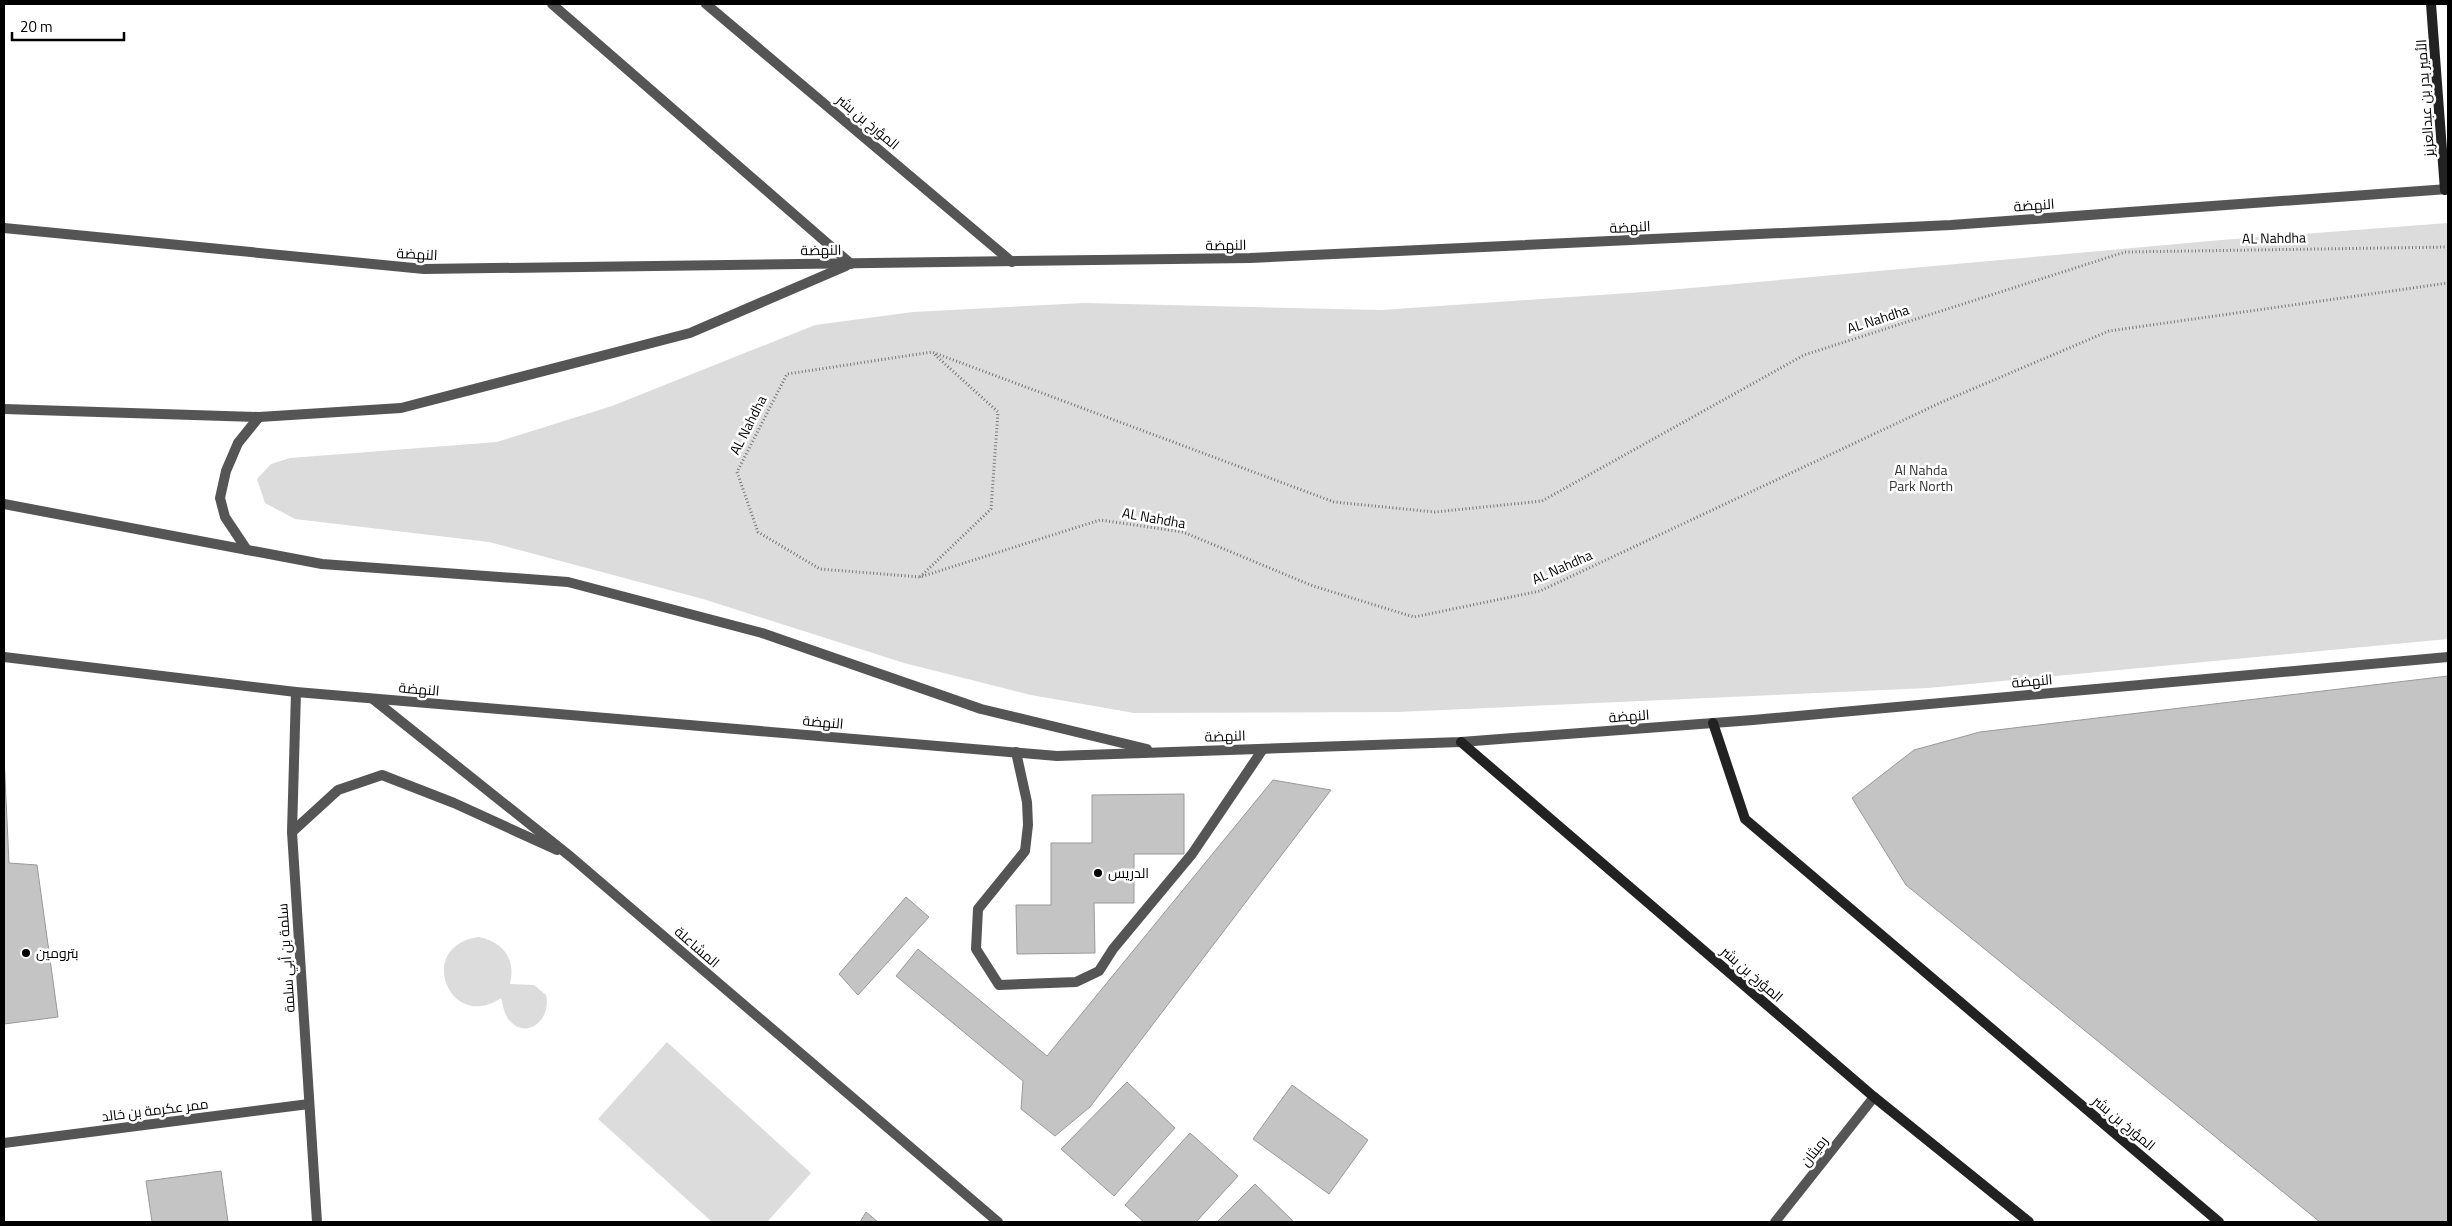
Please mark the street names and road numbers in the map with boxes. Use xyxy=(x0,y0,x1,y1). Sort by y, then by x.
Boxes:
street label: الأمير بدر بن عبدالعزيز xyxy=(2410,39,2439,158)
street label: المؤرخ بن بشر xyxy=(832,88,904,154)
street label: النهضة xyxy=(2013,193,2055,216)
street label: النهضة xyxy=(1609,215,1651,238)
street label: AL Nahdha xyxy=(2242,226,2306,249)
street label: النهضة xyxy=(1205,234,1247,255)
street label: النهضة xyxy=(800,239,842,260)
street label: النهضة xyxy=(396,242,438,265)
street label: AL Nahdha xyxy=(1844,299,1912,338)
street label: AL Nahdha xyxy=(724,391,771,458)
street label: AL Nahdha xyxy=(1121,502,1187,533)
street label: AL Nahdha xyxy=(1528,544,1595,589)
street label: النهضة xyxy=(2011,668,2053,693)
street label: النهضة xyxy=(398,676,440,701)
street label: النهضة xyxy=(1608,704,1650,727)
street label: النهضة xyxy=(802,709,844,734)
street label: النهضة xyxy=(1204,724,1246,747)
street label: سلمة بن أبي سلمة xyxy=(271,903,302,1013)
street label: المشاعلة xyxy=(670,921,725,972)
street label: المؤرخ بن بشر xyxy=(1716,940,1788,1007)
street label: المؤرخ بن بشر xyxy=(2088,1089,2160,1155)
street label: ممر عكرمة بن خالد xyxy=(100,1093,210,1126)
street label: رميثان xyxy=(1795,1131,1832,1171)

